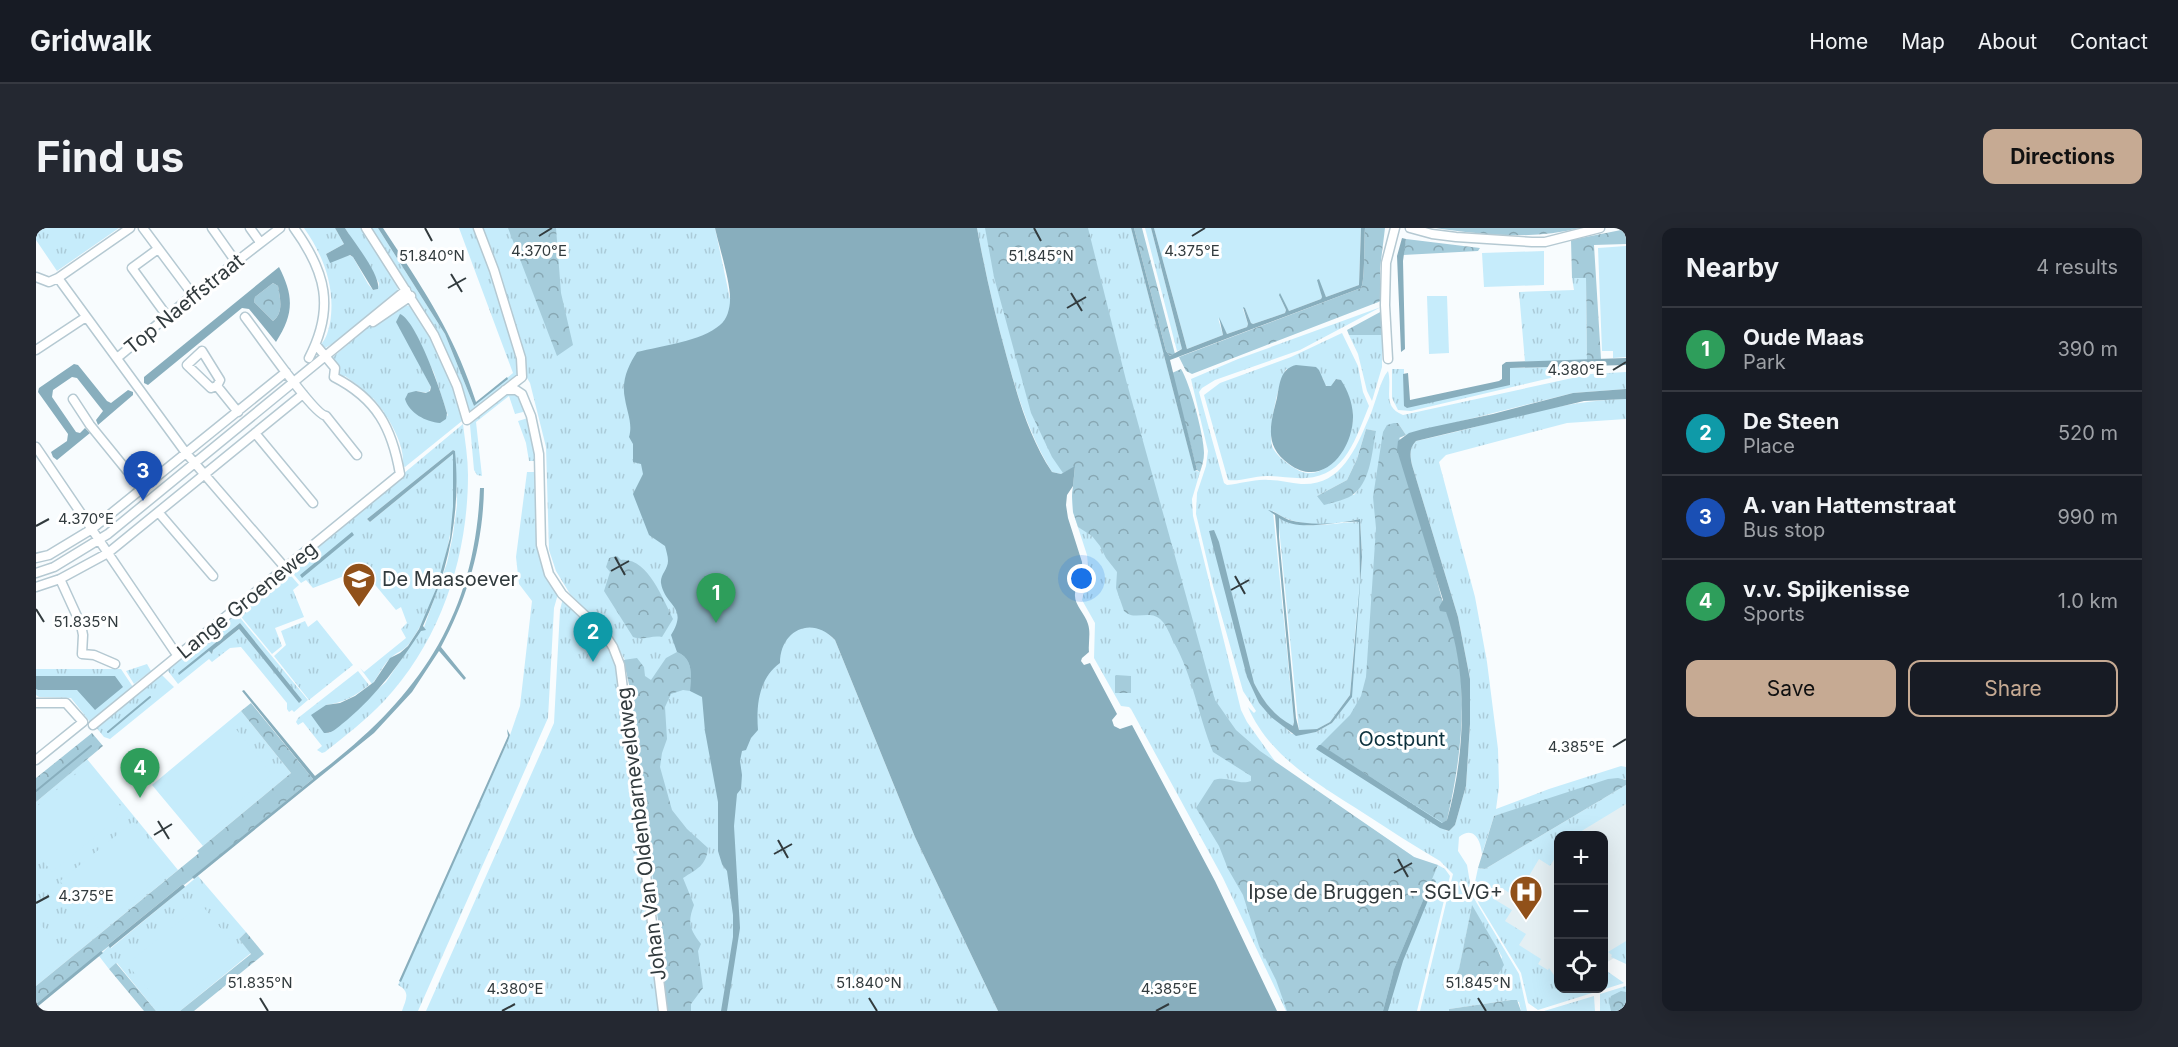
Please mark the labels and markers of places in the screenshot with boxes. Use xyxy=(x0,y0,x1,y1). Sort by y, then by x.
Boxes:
pin: 3 xyxy=(124,452,162,501)
school or university icon: De Maasoever xyxy=(341,561,377,608)
place label: De Maasoever xyxy=(382,567,519,591)
pin: 1 xyxy=(696,574,736,623)
pin: 2 xyxy=(574,612,612,662)
pin: 4 xyxy=(120,748,160,798)
hospital icon: Ipse de Bruggen - SGLVG+ xyxy=(1508,874,1544,921)
place label: Ipse de Bruggen - SGLVG+ xyxy=(1248,880,1503,904)

